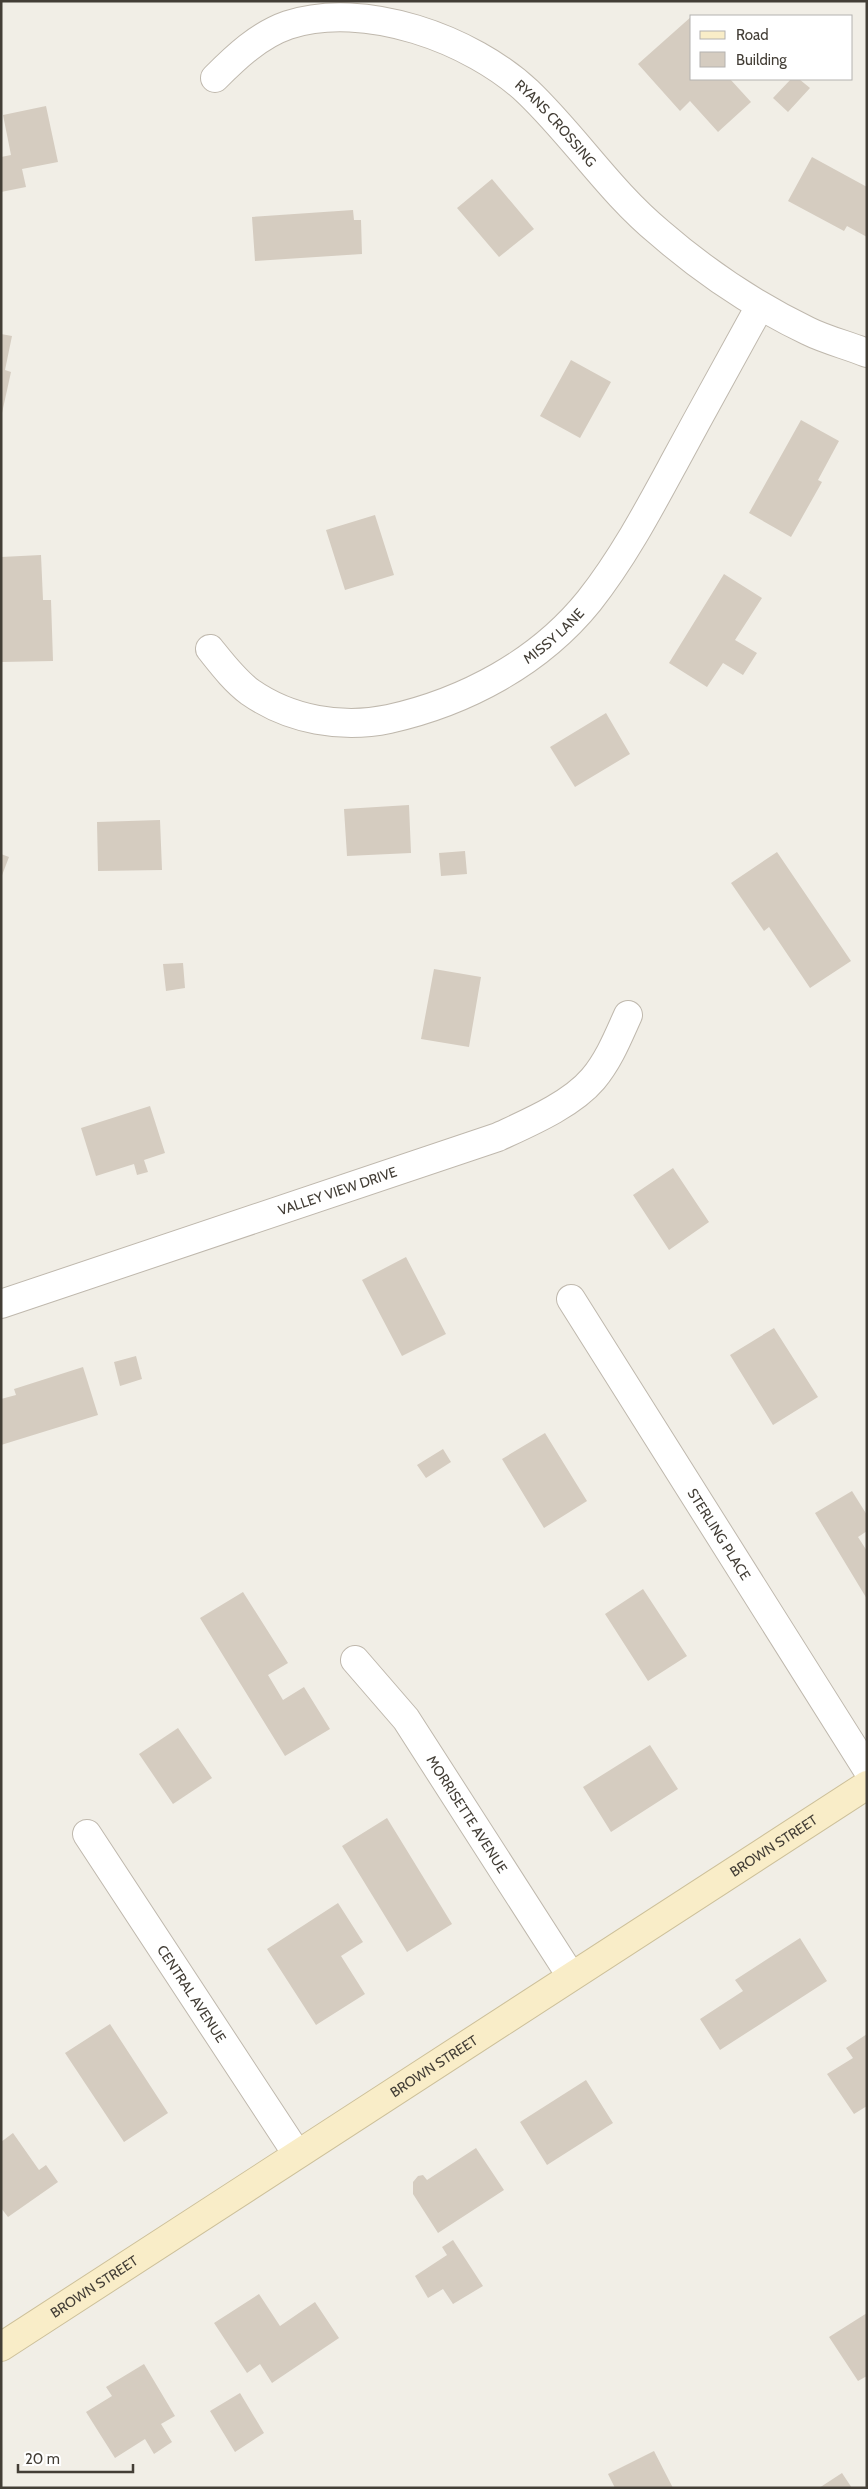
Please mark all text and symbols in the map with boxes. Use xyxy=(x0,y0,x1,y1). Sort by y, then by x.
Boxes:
legend xyxy=(690,15,853,80)
text: Road xyxy=(736,26,769,44)
text: Building xyxy=(736,51,787,69)
street label: RYANS CROSSING xyxy=(511,76,600,170)
street label: MISSY LANE xyxy=(520,604,588,668)
street label: VALLEY VIEW DRIVE xyxy=(276,1163,399,1219)
street label: STERLING PLACE xyxy=(684,1485,755,1584)
street label: MORRISETTE AVENUE xyxy=(423,1752,512,1877)
street label: BROWN STREET xyxy=(726,1810,821,1881)
street label: CENTRAL AVENUE xyxy=(153,1942,230,2046)
street label: BROWN STREET xyxy=(387,2031,481,2101)
street label: BROWN STREET xyxy=(47,2251,142,2322)
scale bar xyxy=(18,2442,132,2474)
text: 20 m xyxy=(25,2450,60,2468)

